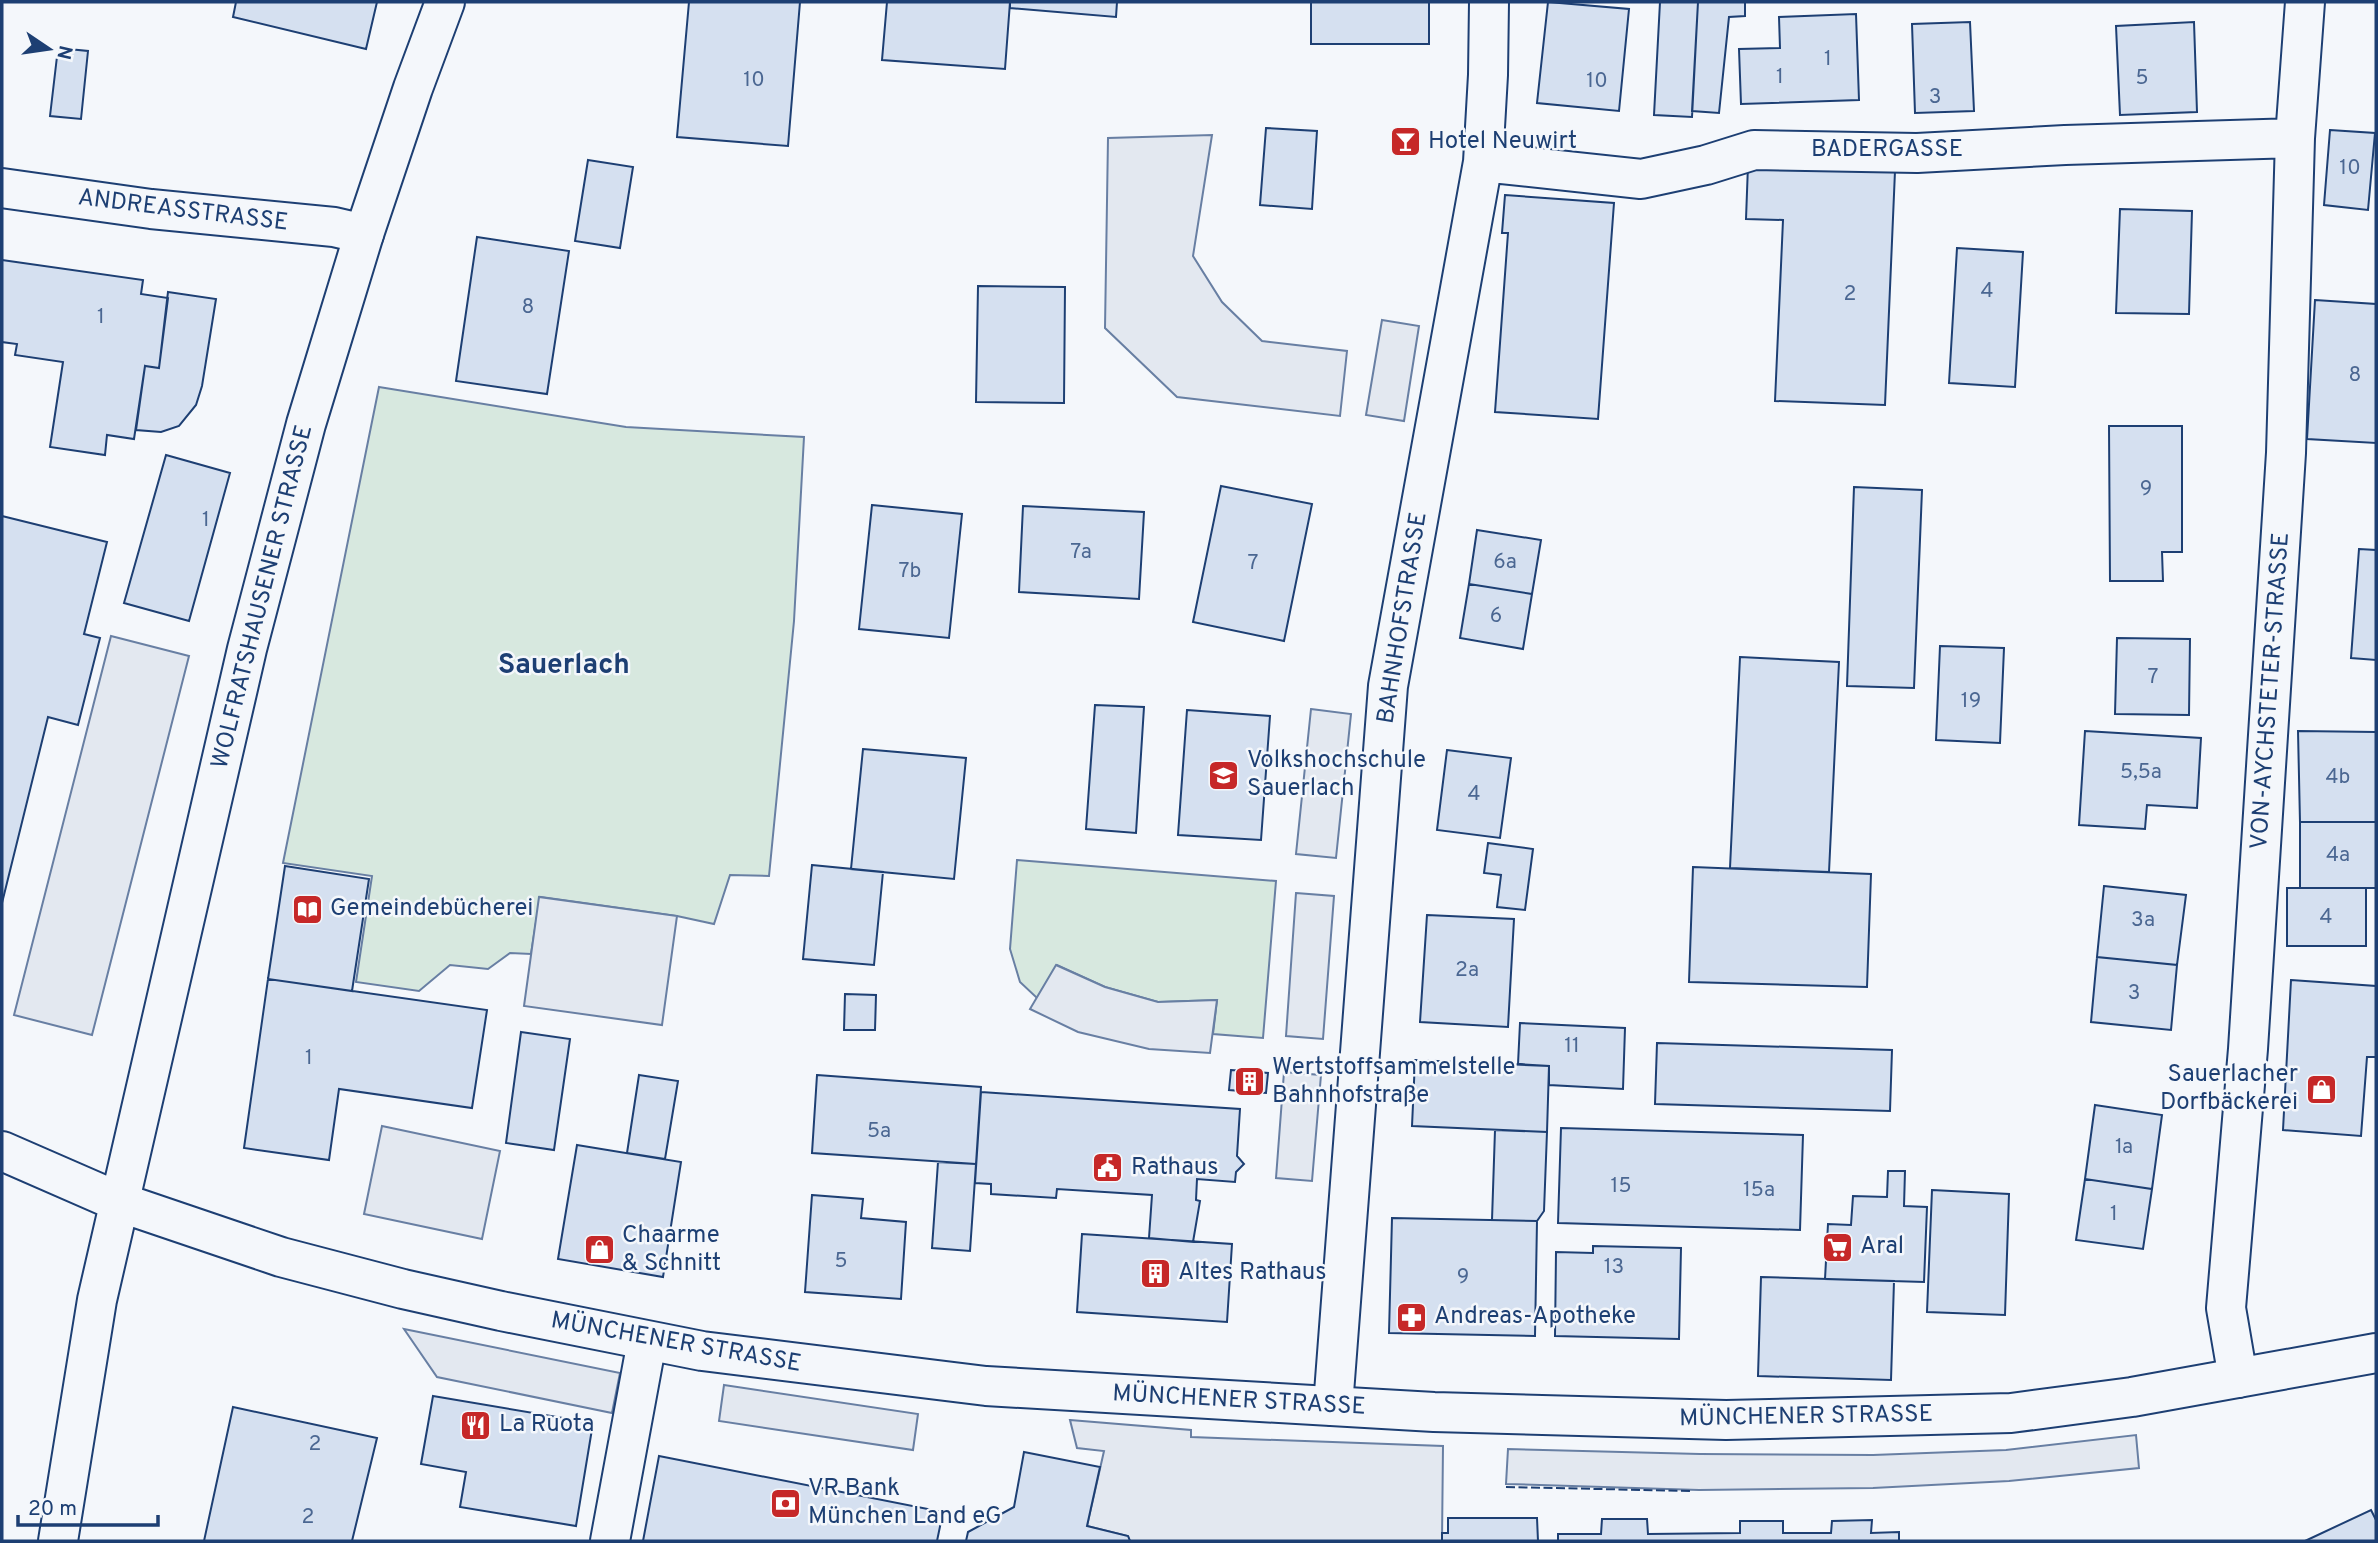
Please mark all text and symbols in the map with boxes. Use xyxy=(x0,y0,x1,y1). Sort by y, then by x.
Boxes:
north arrow xyxy=(14,14,84,84)
text: N xyxy=(50,43,77,62)
house number: 1 xyxy=(1824,46,1832,73)
house number: 1 xyxy=(1776,64,1784,91)
house number: 5 xyxy=(2135,65,2149,92)
house number: 10 xyxy=(743,67,765,94)
house number: 10 xyxy=(1586,68,1608,95)
house number: 3 xyxy=(1929,84,1941,111)
bar icon: Hotel Neuwirt xyxy=(1388,125,1422,159)
place label: Hotel Neuwirt xyxy=(1428,127,1577,157)
street label: BADERGASSE xyxy=(1811,135,1963,165)
house number: 10 xyxy=(2339,155,2361,182)
street label: ANDREASSTRASSE xyxy=(76,183,290,239)
house number: 4 xyxy=(1980,278,1994,305)
house number: 2 xyxy=(1844,281,1856,308)
house number: 8 xyxy=(522,294,534,321)
house number: 1 xyxy=(97,304,105,331)
house number: 8 xyxy=(2349,362,2361,389)
street label: WOLFRATSHAUSENER STRASSE xyxy=(206,422,320,772)
house number: 9 xyxy=(2140,476,2152,503)
house number: 1 xyxy=(202,507,210,534)
street label: BAHNHOFSTRASSE xyxy=(1371,510,1435,726)
street label: VON-AYCHSTETER-STRASSE xyxy=(2245,531,2297,851)
house number: 7a xyxy=(1070,539,1092,566)
house number: 6a xyxy=(1493,549,1517,576)
house number: 7 xyxy=(1248,550,1259,577)
house number: 7b xyxy=(899,558,921,585)
house number: 6 xyxy=(1490,603,1502,630)
district label: Sauerlach xyxy=(498,648,630,684)
house number: 7 xyxy=(2148,664,2159,691)
house number: 19 xyxy=(1961,688,1981,715)
place label: Volkshochschule Sauerlach xyxy=(1247,746,1426,804)
school or university icon: Volkshochschule Sauerlach xyxy=(1207,758,1241,792)
house number: 5,5a xyxy=(2120,759,2162,786)
house number: 4b xyxy=(2326,764,2350,791)
house number: 4 xyxy=(1467,781,1481,808)
house number: 4a xyxy=(2326,842,2350,869)
library icon: Gemeindebücherei xyxy=(290,892,324,926)
place label: Gemeindebücherei xyxy=(330,894,533,924)
house number: 4 xyxy=(2319,904,2333,931)
house number: 3a xyxy=(2131,907,2155,934)
house number: 2a xyxy=(1455,957,1479,984)
house number: 3 xyxy=(2128,980,2140,1007)
house number: 11 xyxy=(1564,1033,1580,1060)
house number: 1 xyxy=(305,1045,313,1072)
place label: Wertstoffsammelstelle Bahnhofstraße xyxy=(1272,1053,1516,1111)
place label: Sauerlacher Dorfbäckerei xyxy=(2160,1060,2298,1118)
building icon: Wertstoffsammelstelle Bahnhofstraße xyxy=(1232,1065,1266,1099)
shop icon: Sauerlacher Dorfbäckerei xyxy=(2304,1072,2338,1106)
house number: 5a xyxy=(867,1118,891,1145)
house number: 1a xyxy=(2115,1134,2133,1161)
public building icon: Rathaus xyxy=(1091,1151,1125,1185)
place label: Rathaus xyxy=(1131,1153,1219,1183)
house number: 15 xyxy=(1611,1173,1631,1200)
house number: 15a xyxy=(1743,1177,1775,1204)
house number: 1 xyxy=(2110,1201,2118,1228)
place label: Chaarme & Schnitt xyxy=(622,1221,721,1279)
supermarket icon: Aral xyxy=(1820,1230,1854,1264)
place label: Aral xyxy=(1860,1232,1904,1262)
shop icon: Chaarme & Schnitt xyxy=(582,1233,616,1267)
house number: 5 xyxy=(834,1248,848,1275)
house number: 13 xyxy=(1604,1254,1624,1281)
building icon: Altes Rathaus xyxy=(1138,1256,1172,1290)
place label: Altes Rathaus xyxy=(1178,1258,1327,1288)
house number: 9 xyxy=(1457,1264,1469,1291)
pharmacy icon: Andreas-Apotheke xyxy=(1394,1300,1428,1334)
place label: Andreas-Apotheke xyxy=(1434,1302,1636,1332)
street label: MÜNCHENER STRASSE xyxy=(548,1304,804,1380)
street label: MÜNCHENER STRASSE xyxy=(1111,1377,1367,1423)
street label: MÜNCHENER STRASSE xyxy=(1679,1398,1933,1434)
restaurant icon: La Ruota xyxy=(459,1408,493,1442)
place label: La Ruota xyxy=(499,1410,594,1440)
house number: 2 xyxy=(309,1431,321,1458)
place label: VR Bank München Land eG xyxy=(808,1474,1001,1532)
scale bar xyxy=(18,1484,158,1528)
bank icon: VR Bank München Land eG xyxy=(768,1486,802,1520)
text: 20 m xyxy=(28,1496,77,1523)
house number: 2 xyxy=(302,1504,314,1531)

